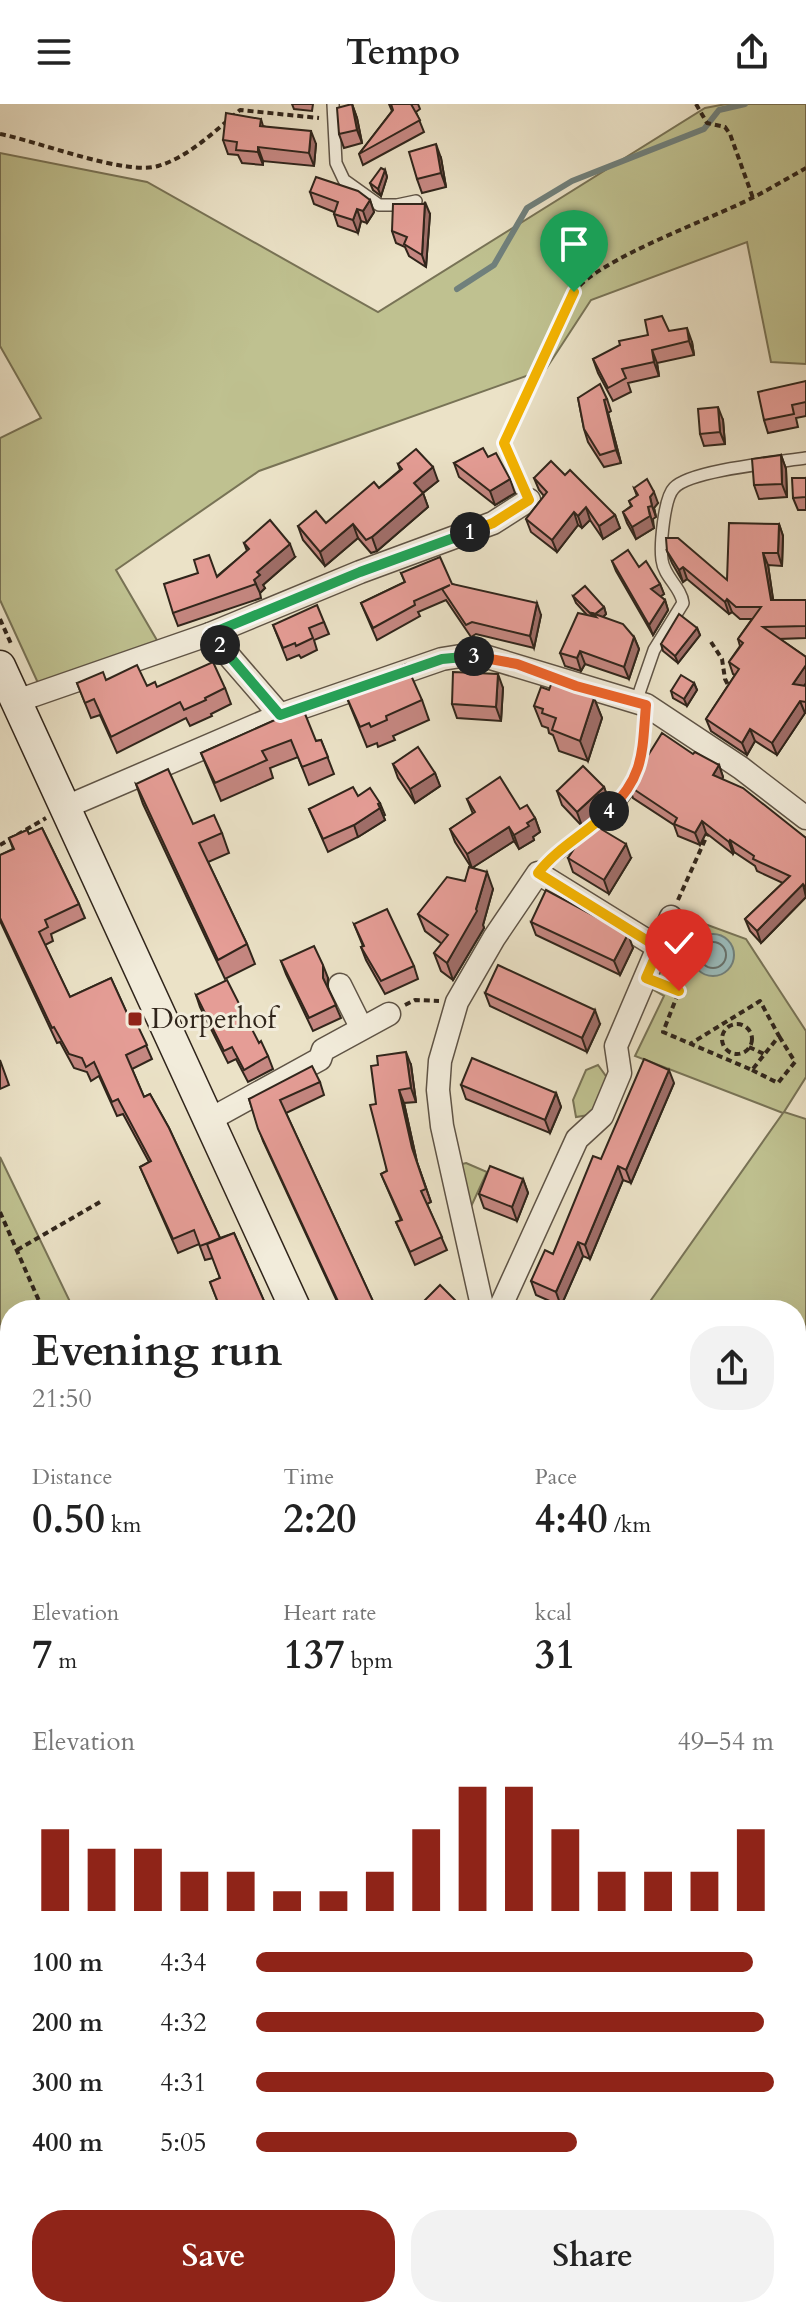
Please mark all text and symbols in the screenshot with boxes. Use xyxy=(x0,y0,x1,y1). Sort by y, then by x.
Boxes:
text: Tempo xyxy=(346,28,460,77)
icon: menu xyxy=(32,30,76,74)
icon: share xyxy=(730,30,774,74)
pin xyxy=(540,210,608,292)
icon: arrive xyxy=(552,222,596,266)
pin: 1 xyxy=(450,512,490,552)
text: 1 xyxy=(464,517,476,547)
pin: 2 xyxy=(200,625,240,665)
text: 2 xyxy=(214,630,226,660)
pin: 3 xyxy=(454,636,494,676)
text: 3 xyxy=(468,641,480,671)
pin: 4 xyxy=(589,791,629,831)
text: 4 xyxy=(603,796,615,826)
pin xyxy=(645,909,713,991)
icon: check xyxy=(657,921,701,965)
place label: Dorperhof xyxy=(151,1000,280,1038)
marker: Dorperhof xyxy=(126,1010,144,1028)
text: Evening run xyxy=(32,1321,282,1381)
button: share xyxy=(690,1326,774,1410)
text: 21:50 xyxy=(32,1381,92,1416)
text: Distance xyxy=(32,1462,112,1492)
text: Time xyxy=(283,1462,334,1492)
text: Pace xyxy=(535,1462,577,1492)
text: 0.50 xyxy=(32,1492,105,1547)
text: 2:20 xyxy=(283,1492,356,1547)
text: 4:40 xyxy=(535,1492,608,1547)
text: km xyxy=(105,1510,141,1540)
text: /km xyxy=(608,1510,651,1540)
text: Elevation xyxy=(32,1598,119,1628)
text: Heart rate xyxy=(283,1598,377,1628)
text: kcal xyxy=(535,1598,572,1628)
text: 7 xyxy=(32,1628,53,1683)
text: 137 xyxy=(283,1628,345,1683)
text: 31 xyxy=(535,1628,576,1683)
text: m xyxy=(53,1646,77,1676)
text: bpm xyxy=(345,1646,393,1676)
text: Elevation xyxy=(32,1724,135,1759)
text: 49–54 m xyxy=(677,1724,774,1759)
text: 100 m xyxy=(32,1945,103,1980)
text: 4:34 xyxy=(160,1945,207,1980)
text: 200 m xyxy=(32,2005,103,2040)
text: 4:32 xyxy=(160,2005,207,2040)
text: 300 m xyxy=(32,2065,103,2100)
text: 4:31 xyxy=(160,2065,207,2100)
text: 400 m xyxy=(32,2125,103,2160)
text: 5:05 xyxy=(160,2125,207,2160)
button: Save xyxy=(32,2210,395,2302)
button: Share xyxy=(411,2210,774,2302)

